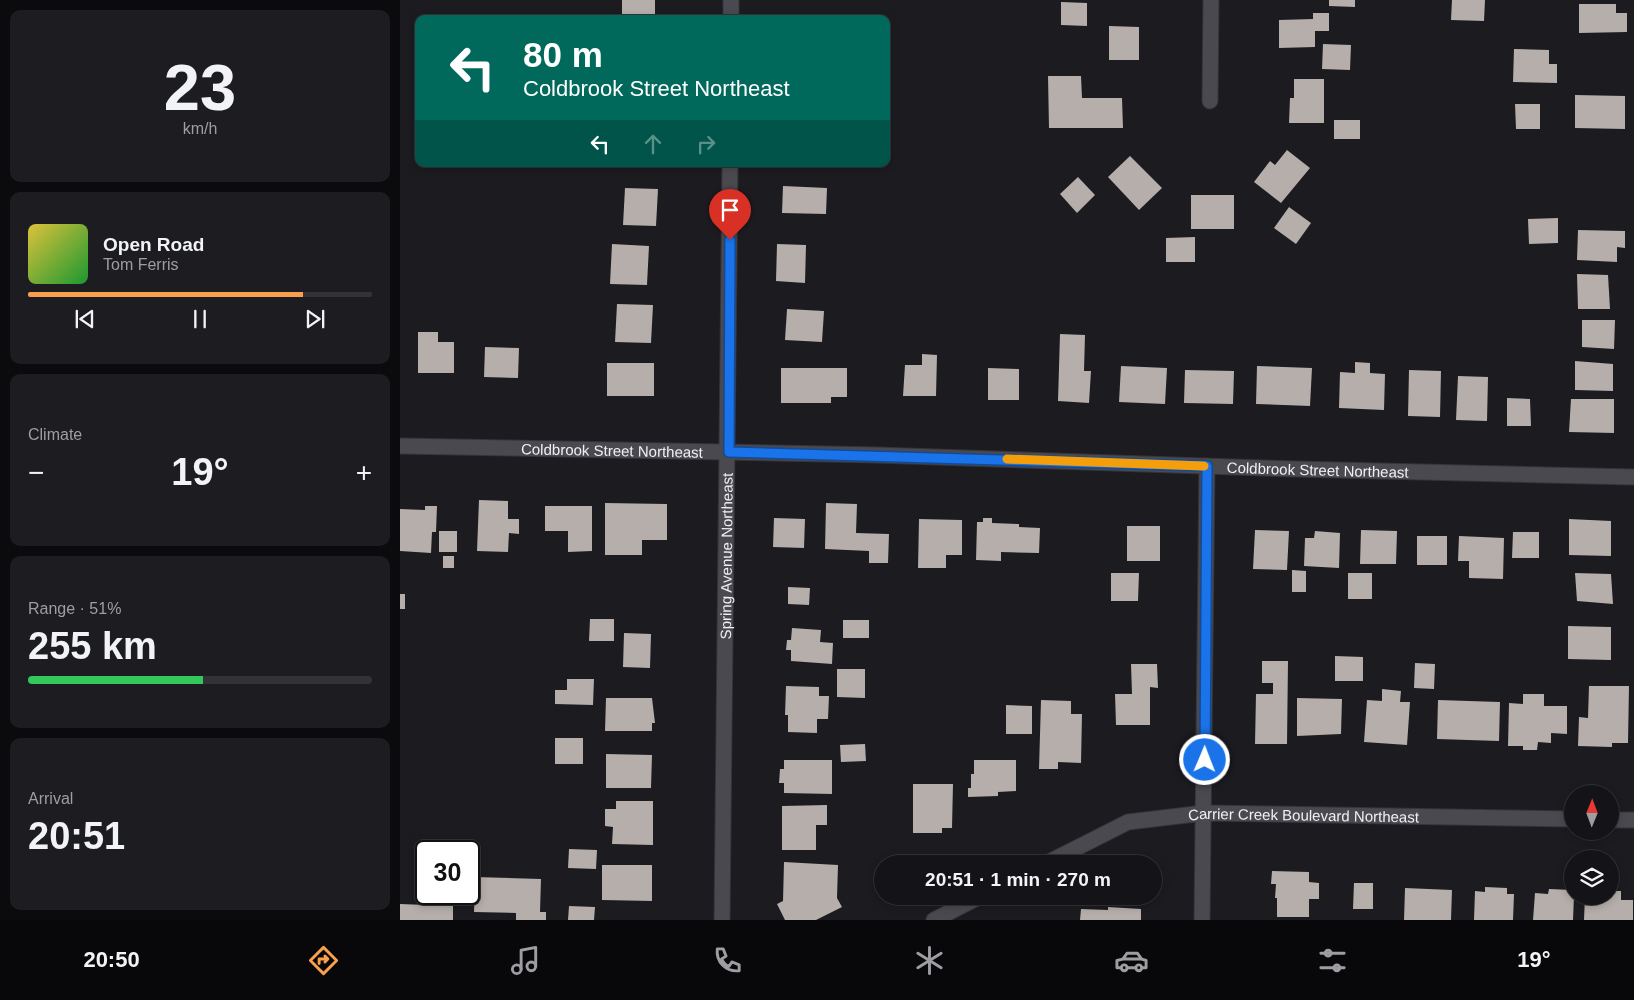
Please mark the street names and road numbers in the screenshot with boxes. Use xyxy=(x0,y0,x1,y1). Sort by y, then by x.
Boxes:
street label: Coldbrook Street Northeast xyxy=(521,440,704,460)
street label: Coldbrook Street Northeast xyxy=(1227,458,1410,480)
street label: Spring Avenue Northeast xyxy=(716,472,735,639)
street label: Carrier Creek Boulevard Northeast xyxy=(1187,804,1420,825)

